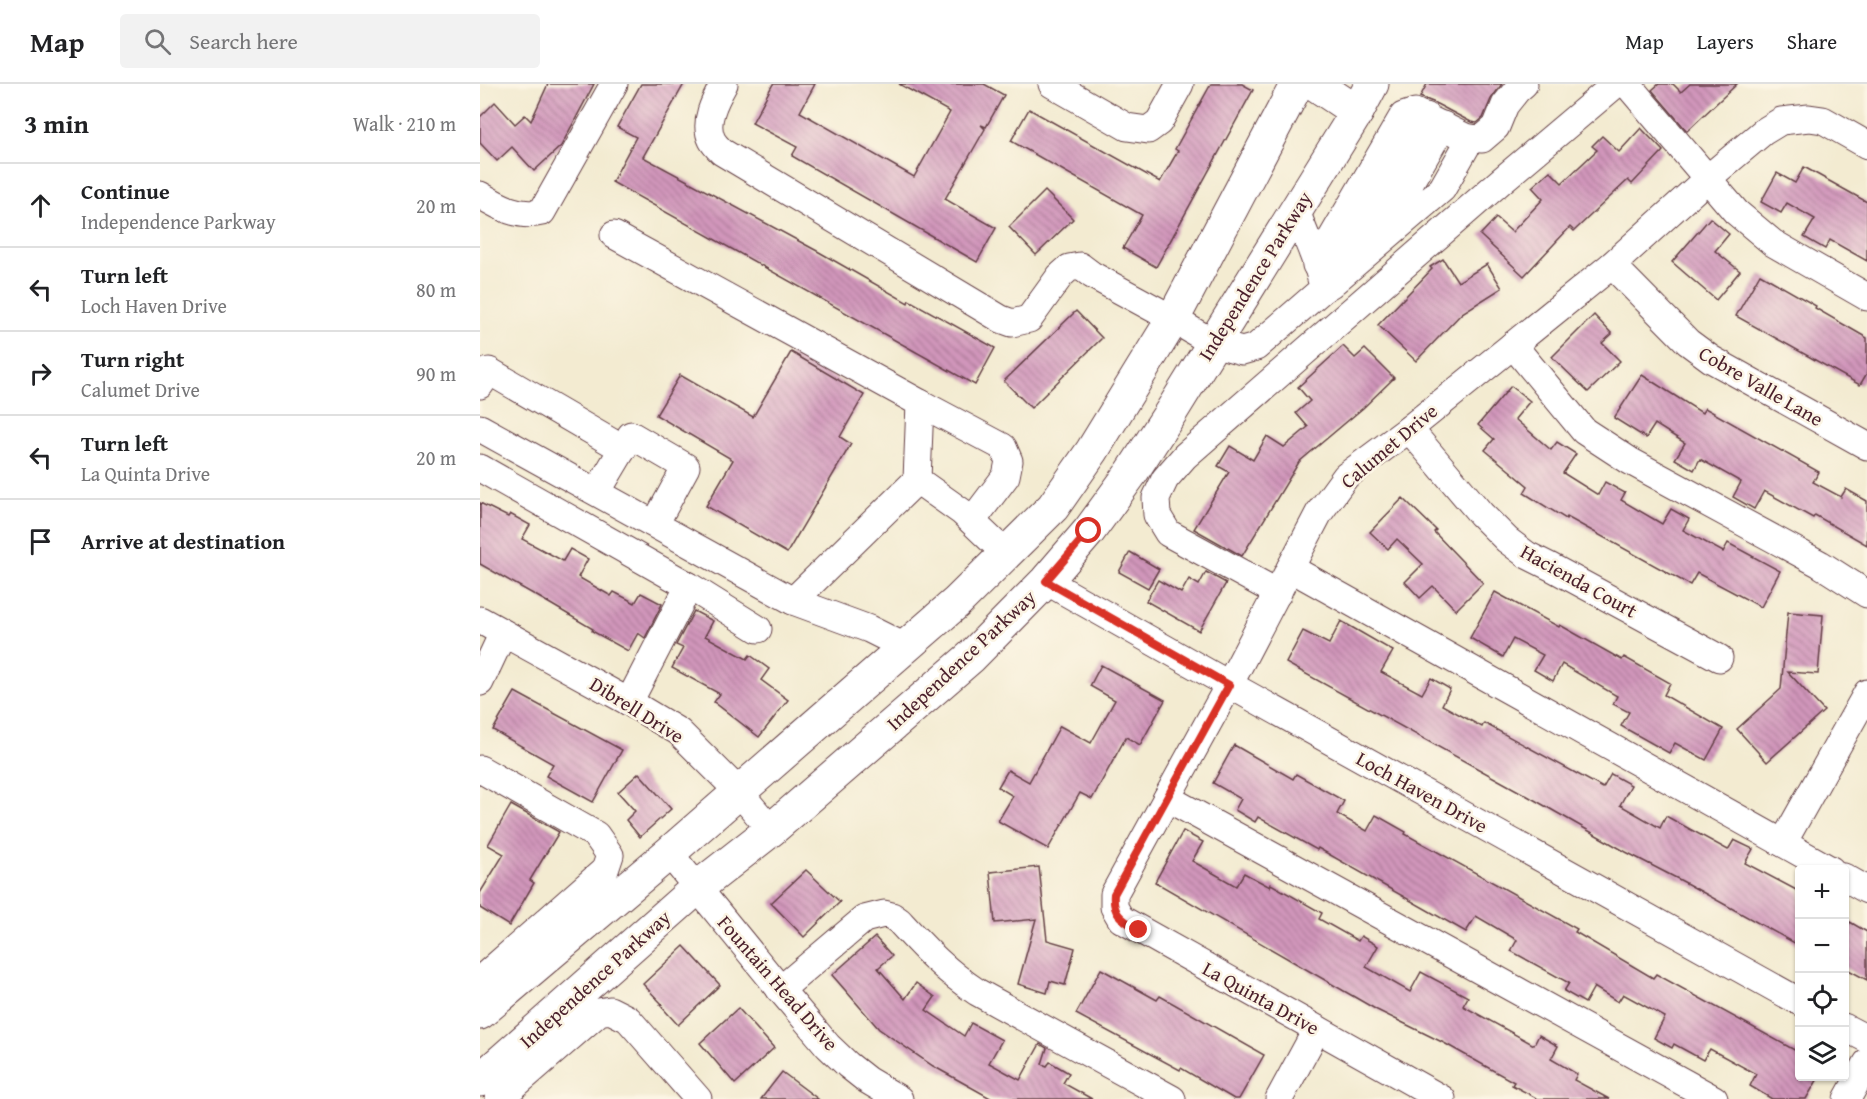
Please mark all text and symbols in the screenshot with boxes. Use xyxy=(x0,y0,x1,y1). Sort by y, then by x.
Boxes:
search box xyxy=(120,14,540,68)
text: Map xyxy=(30,21,84,62)
icon: search xyxy=(141,25,174,58)
text: Search here xyxy=(189,25,298,57)
text: Map xyxy=(1625,26,1664,57)
text: Layers xyxy=(1697,26,1754,57)
text: Share xyxy=(1787,26,1837,57)
text: 3 min xyxy=(24,104,89,143)
text: Walk · 210 m xyxy=(353,109,456,138)
text: Continue xyxy=(81,175,170,207)
street label: Independence Parkway xyxy=(1191,185,1318,366)
icon: ahead xyxy=(24,189,57,222)
text: 20 m xyxy=(416,191,456,220)
text: Independence Parkway xyxy=(81,207,276,236)
text: Turn left xyxy=(81,259,168,291)
icon: left xyxy=(24,273,57,306)
text: 80 m xyxy=(416,275,456,304)
text: Loch Haven Drive xyxy=(81,291,227,320)
street label: Cobre Valle Lane xyxy=(1694,338,1829,433)
text: Turn right xyxy=(81,343,184,375)
icon: right xyxy=(24,357,57,390)
text: 90 m xyxy=(416,359,456,388)
text: Calumet Drive xyxy=(81,375,200,404)
street label: Calumet Drive xyxy=(1334,396,1444,495)
text: Turn left xyxy=(81,427,168,459)
icon: left xyxy=(24,441,57,474)
text: 20 m xyxy=(416,443,456,472)
text: La Quinta Drive xyxy=(81,459,210,488)
route start xyxy=(1075,517,1101,543)
icon: arrive xyxy=(24,525,57,558)
text: Arrive at destination xyxy=(81,525,285,557)
street label: Hacienda Court xyxy=(1516,536,1643,625)
street label: Independence Parkway xyxy=(880,583,1042,737)
street label: Dibrell Drive xyxy=(585,669,690,750)
street label: Loch Haven Drive xyxy=(1351,744,1493,840)
map controls xyxy=(1795,865,1849,1081)
button: + xyxy=(1795,865,1849,919)
street label: Independence Parkway xyxy=(513,903,677,1055)
street label: Fountain Head Drive xyxy=(711,909,845,1057)
route end xyxy=(1125,916,1151,942)
button: − xyxy=(1795,919,1849,973)
street label: La Quinta Drive xyxy=(1198,954,1325,1042)
button: locate xyxy=(1795,973,1849,1027)
button: layers xyxy=(1795,1027,1849,1081)

